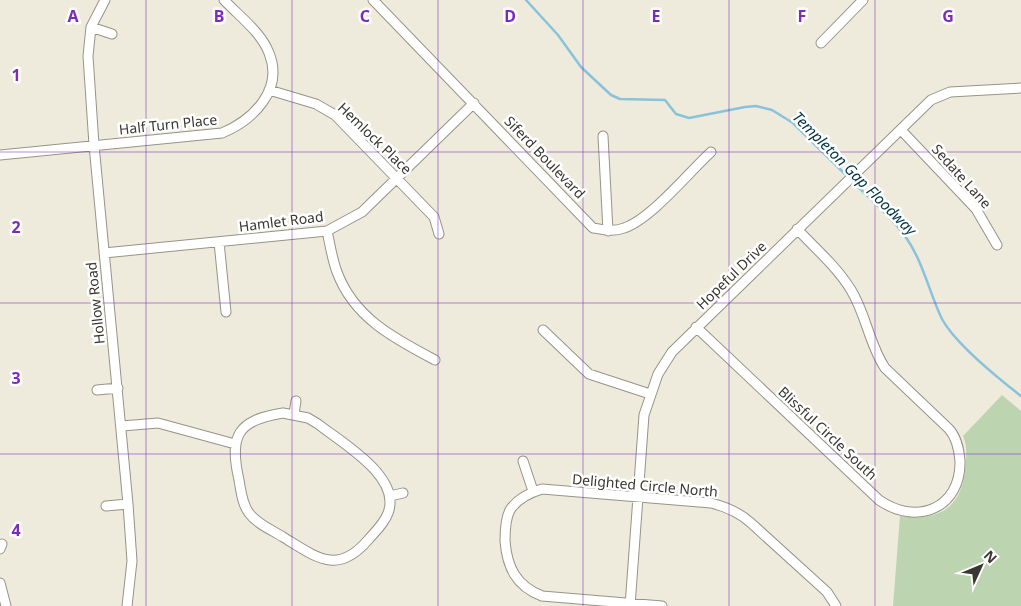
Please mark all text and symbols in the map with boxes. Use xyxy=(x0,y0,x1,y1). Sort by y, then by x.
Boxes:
text: A xyxy=(67,5,79,27)
text: B xyxy=(214,5,224,27)
text: C xyxy=(360,5,370,27)
text: D xyxy=(504,5,516,27)
text: E xyxy=(652,5,661,27)
text: F xyxy=(798,5,806,27)
text: G xyxy=(942,5,954,27)
text: 1 xyxy=(11,64,21,86)
street label: Hemlock Place xyxy=(334,98,416,178)
water label: Templeton Gap Floodway xyxy=(789,107,922,240)
street label: Half Turn Place xyxy=(118,109,218,139)
street label: Siferd Boulevard xyxy=(501,111,589,203)
street label: Sedate Lane xyxy=(928,140,996,212)
street label: Hamlet Road xyxy=(238,206,324,236)
text: 2 xyxy=(11,216,21,238)
street label: Hopeful Drive xyxy=(692,237,770,313)
street label: Hollow Road xyxy=(81,261,109,345)
text: 3 xyxy=(11,367,21,389)
street label: Blissful Circle South xyxy=(774,382,882,484)
street label: Delighted Circle North xyxy=(571,469,719,501)
text: 4 xyxy=(11,519,21,541)
north arrow xyxy=(956,541,1006,591)
text: N xyxy=(980,546,1002,567)

